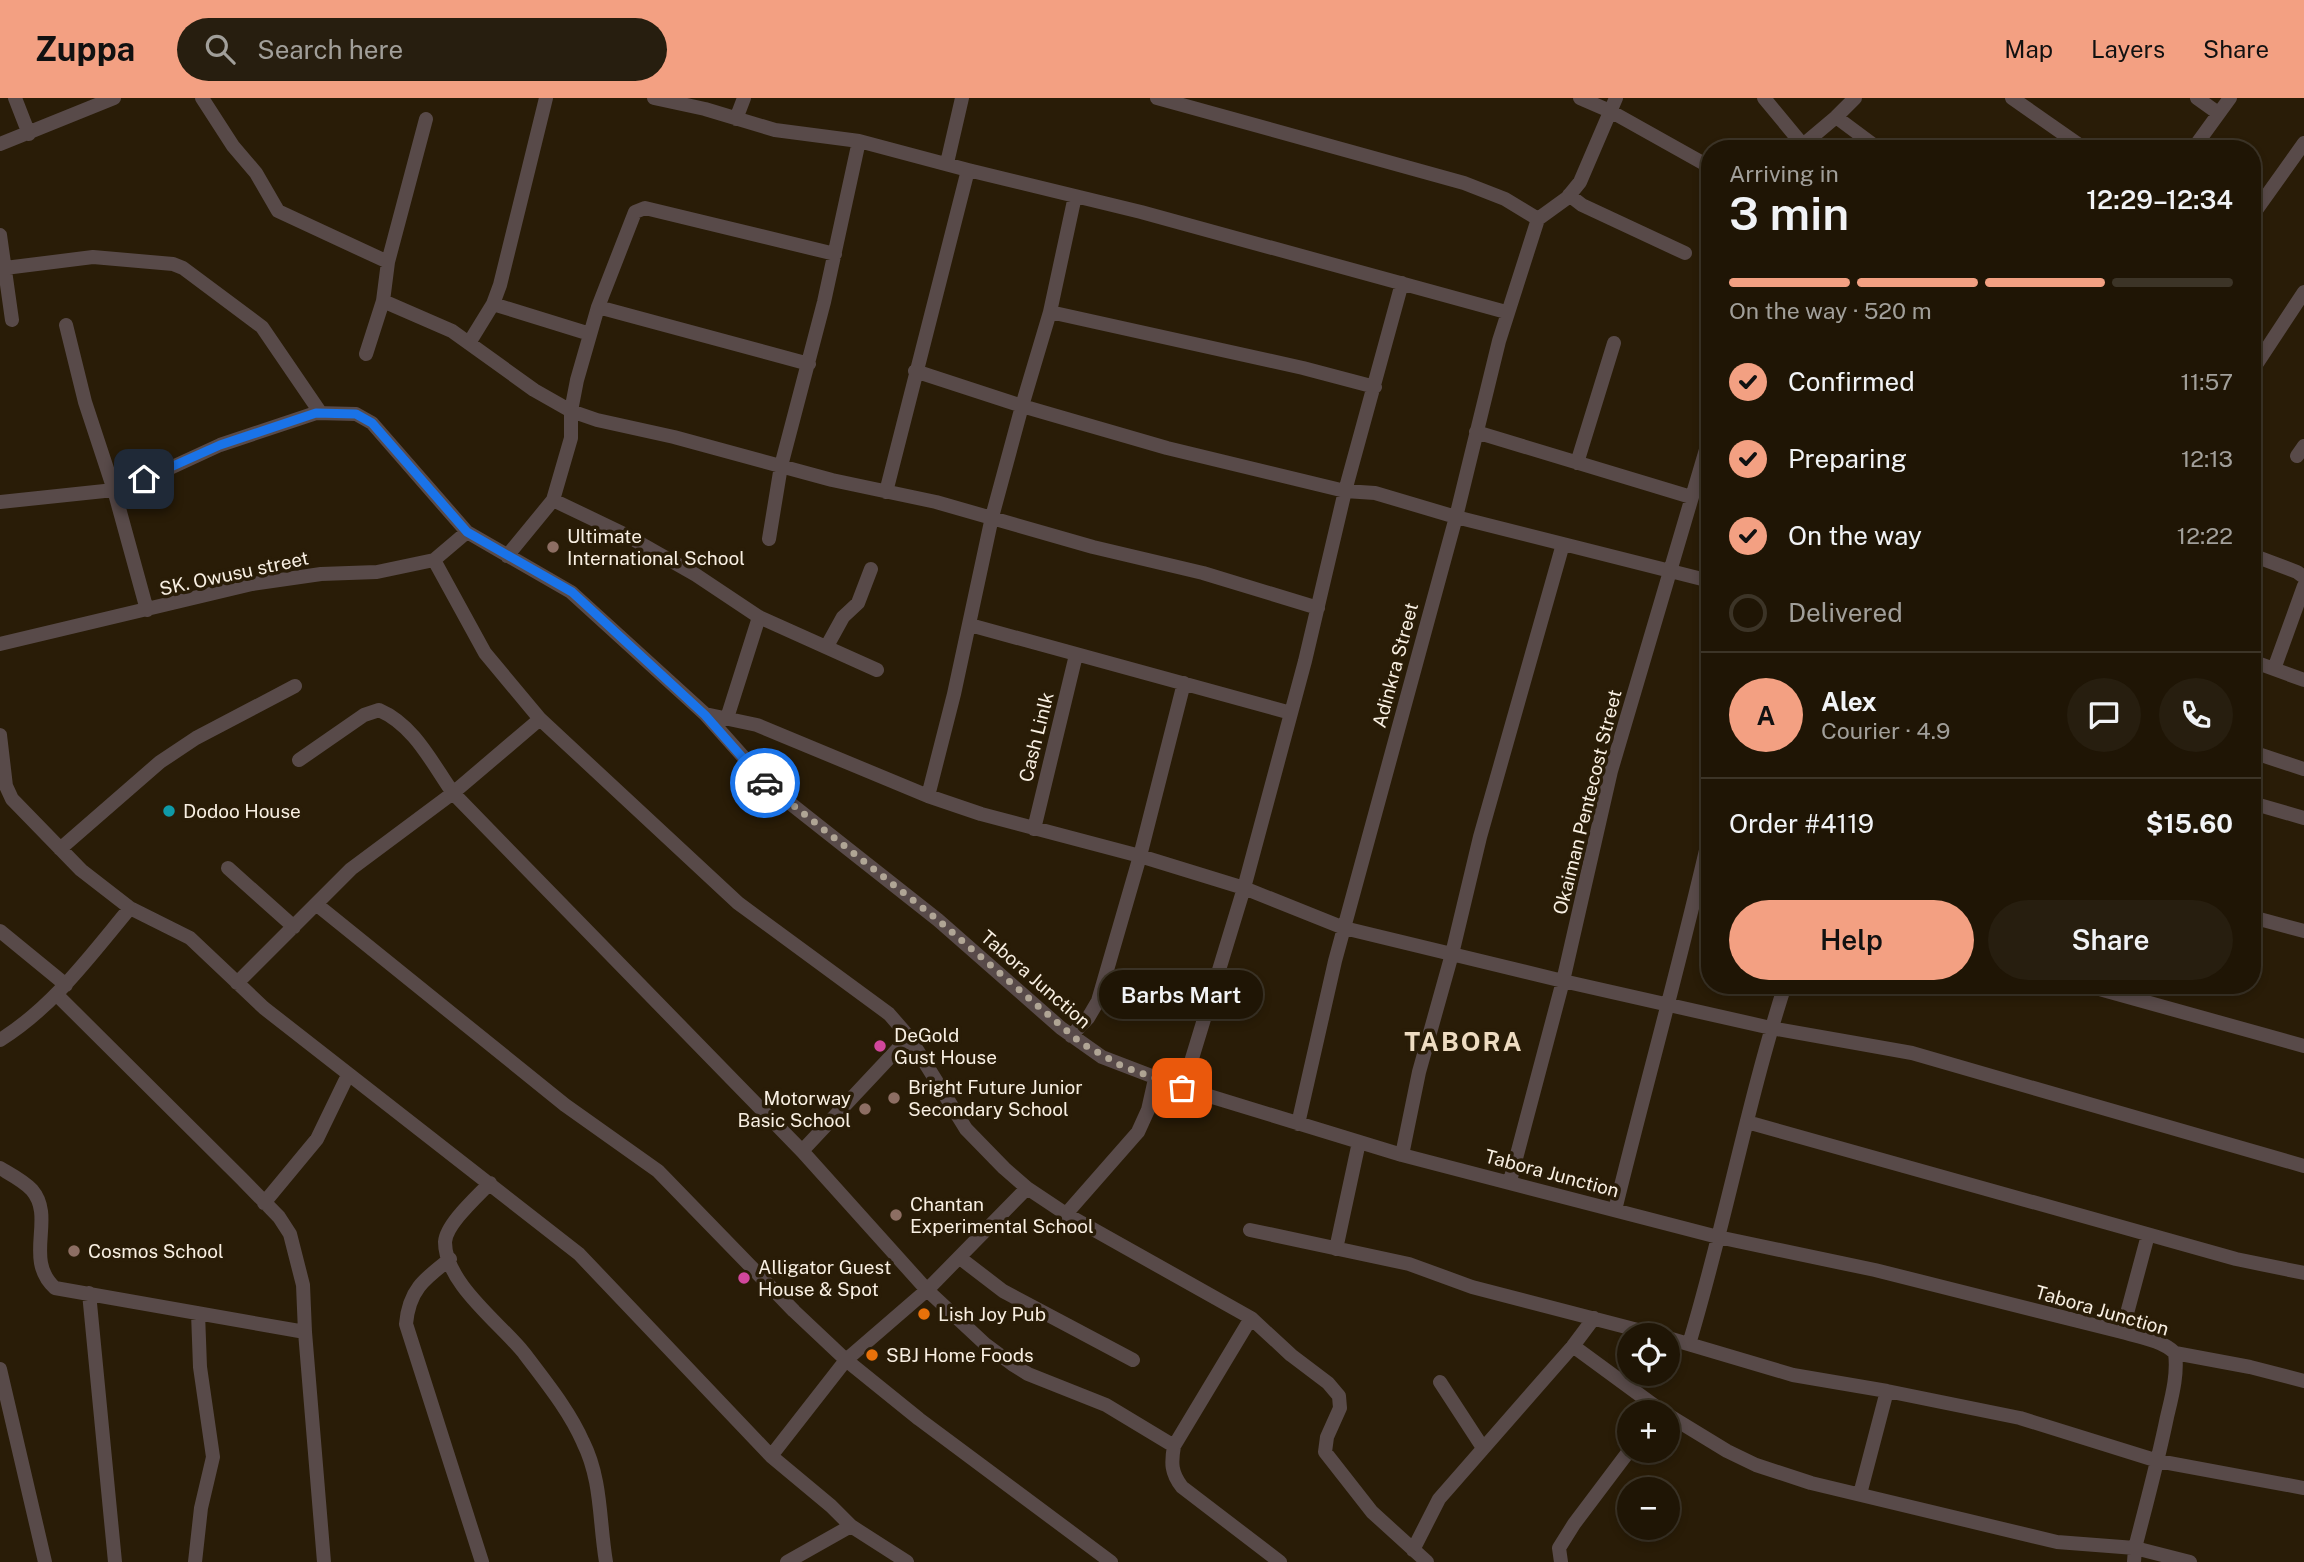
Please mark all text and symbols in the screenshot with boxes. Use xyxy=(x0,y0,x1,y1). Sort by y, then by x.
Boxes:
search box xyxy=(177,18,667,81)
text: Zuppa xyxy=(35,30,135,68)
icon: search xyxy=(201,30,239,68)
text: Search here xyxy=(257,34,403,65)
text: Map xyxy=(2004,35,2053,63)
text: Layers xyxy=(2091,35,2165,63)
text: Share xyxy=(2203,35,2269,63)
text: Arriving in xyxy=(1729,160,1839,187)
text: 12:29–12:34 xyxy=(2086,184,2233,215)
text: 3 min xyxy=(1729,186,1849,240)
text: On the way · 520 m xyxy=(1729,297,1932,324)
icon: check xyxy=(1729,363,1767,401)
text: Confirmed xyxy=(1788,366,1915,397)
text: 11:57 xyxy=(2181,368,2233,395)
icon: check xyxy=(1729,440,1767,478)
text: Preparing xyxy=(1788,443,1907,474)
text: 12:13 xyxy=(2181,445,2233,472)
pin xyxy=(114,449,174,509)
icon: home xyxy=(125,460,163,498)
icon: check xyxy=(1729,517,1767,555)
text: On the way xyxy=(1788,520,1922,551)
text: 12:22 xyxy=(2177,522,2233,549)
place label: Ultimate International School xyxy=(567,525,745,569)
marker: Ultimate International School xyxy=(545,539,561,555)
street label: SK. Owusu street xyxy=(157,546,311,600)
text: Delivered xyxy=(1788,597,1903,628)
street label: Adinkra Street xyxy=(1368,600,1422,730)
button: chat xyxy=(2067,678,2141,752)
button: phone xyxy=(2159,678,2233,752)
text: Alex xyxy=(1821,686,1877,717)
street label: Okaiman Pentecost Street xyxy=(1548,687,1626,917)
street label: Cash Linlk xyxy=(1014,690,1058,784)
text: A xyxy=(1757,700,1775,731)
text: Courier · 4.9 xyxy=(1821,717,1950,744)
courier xyxy=(730,748,800,818)
icon: car xyxy=(746,764,784,802)
place label: Dodoo House xyxy=(183,800,301,822)
marker: Dodoo House xyxy=(161,803,177,819)
text: Order #4119 xyxy=(1729,808,1874,839)
text: $15.60 xyxy=(2146,808,2233,839)
button: Help xyxy=(1729,900,1974,980)
button: Share xyxy=(1988,900,2233,980)
street label: Tabora Junction xyxy=(977,925,1095,1033)
callout: Barbs Mart xyxy=(1100,969,1264,1018)
text: Barbs Mart xyxy=(1121,981,1241,1008)
place label: DeGold Gust House xyxy=(894,1024,997,1068)
district label: TABORA xyxy=(1404,1026,1524,1057)
marker: DeGold Gust House xyxy=(872,1038,888,1054)
pin xyxy=(1152,1058,1212,1118)
icon: bag xyxy=(1163,1069,1201,1107)
place label: Bright Future Junior Secondary School xyxy=(908,1076,1083,1120)
place label: Motorway Basic School xyxy=(738,1087,851,1131)
marker: Bright Future Junior Secondary School xyxy=(886,1090,902,1106)
marker: Motorway Basic School xyxy=(857,1101,873,1117)
street label: Tabora Junction xyxy=(1482,1144,1622,1202)
place label: Chantan Experimental School xyxy=(910,1193,1094,1237)
marker: Chantan Experimental School xyxy=(888,1207,904,1223)
place label: Cosmos School xyxy=(88,1240,224,1262)
marker: Cosmos School xyxy=(66,1243,82,1259)
place label: Alligator Guest House & Spot xyxy=(758,1256,891,1300)
marker: Alligator Guest House & Spot xyxy=(736,1270,752,1286)
street label: Tabora Junction xyxy=(2033,1280,2171,1340)
place label: Lish Joy Pub xyxy=(938,1303,1046,1325)
marker: Lish Joy Pub xyxy=(916,1306,932,1322)
map controls xyxy=(1617,1323,1680,1540)
button: locate xyxy=(1617,1323,1680,1386)
place label: SBJ Home Foods xyxy=(886,1344,1034,1366)
marker: SBJ Home Foods xyxy=(864,1347,880,1363)
button: + xyxy=(1617,1400,1680,1463)
button: − xyxy=(1617,1477,1680,1540)

